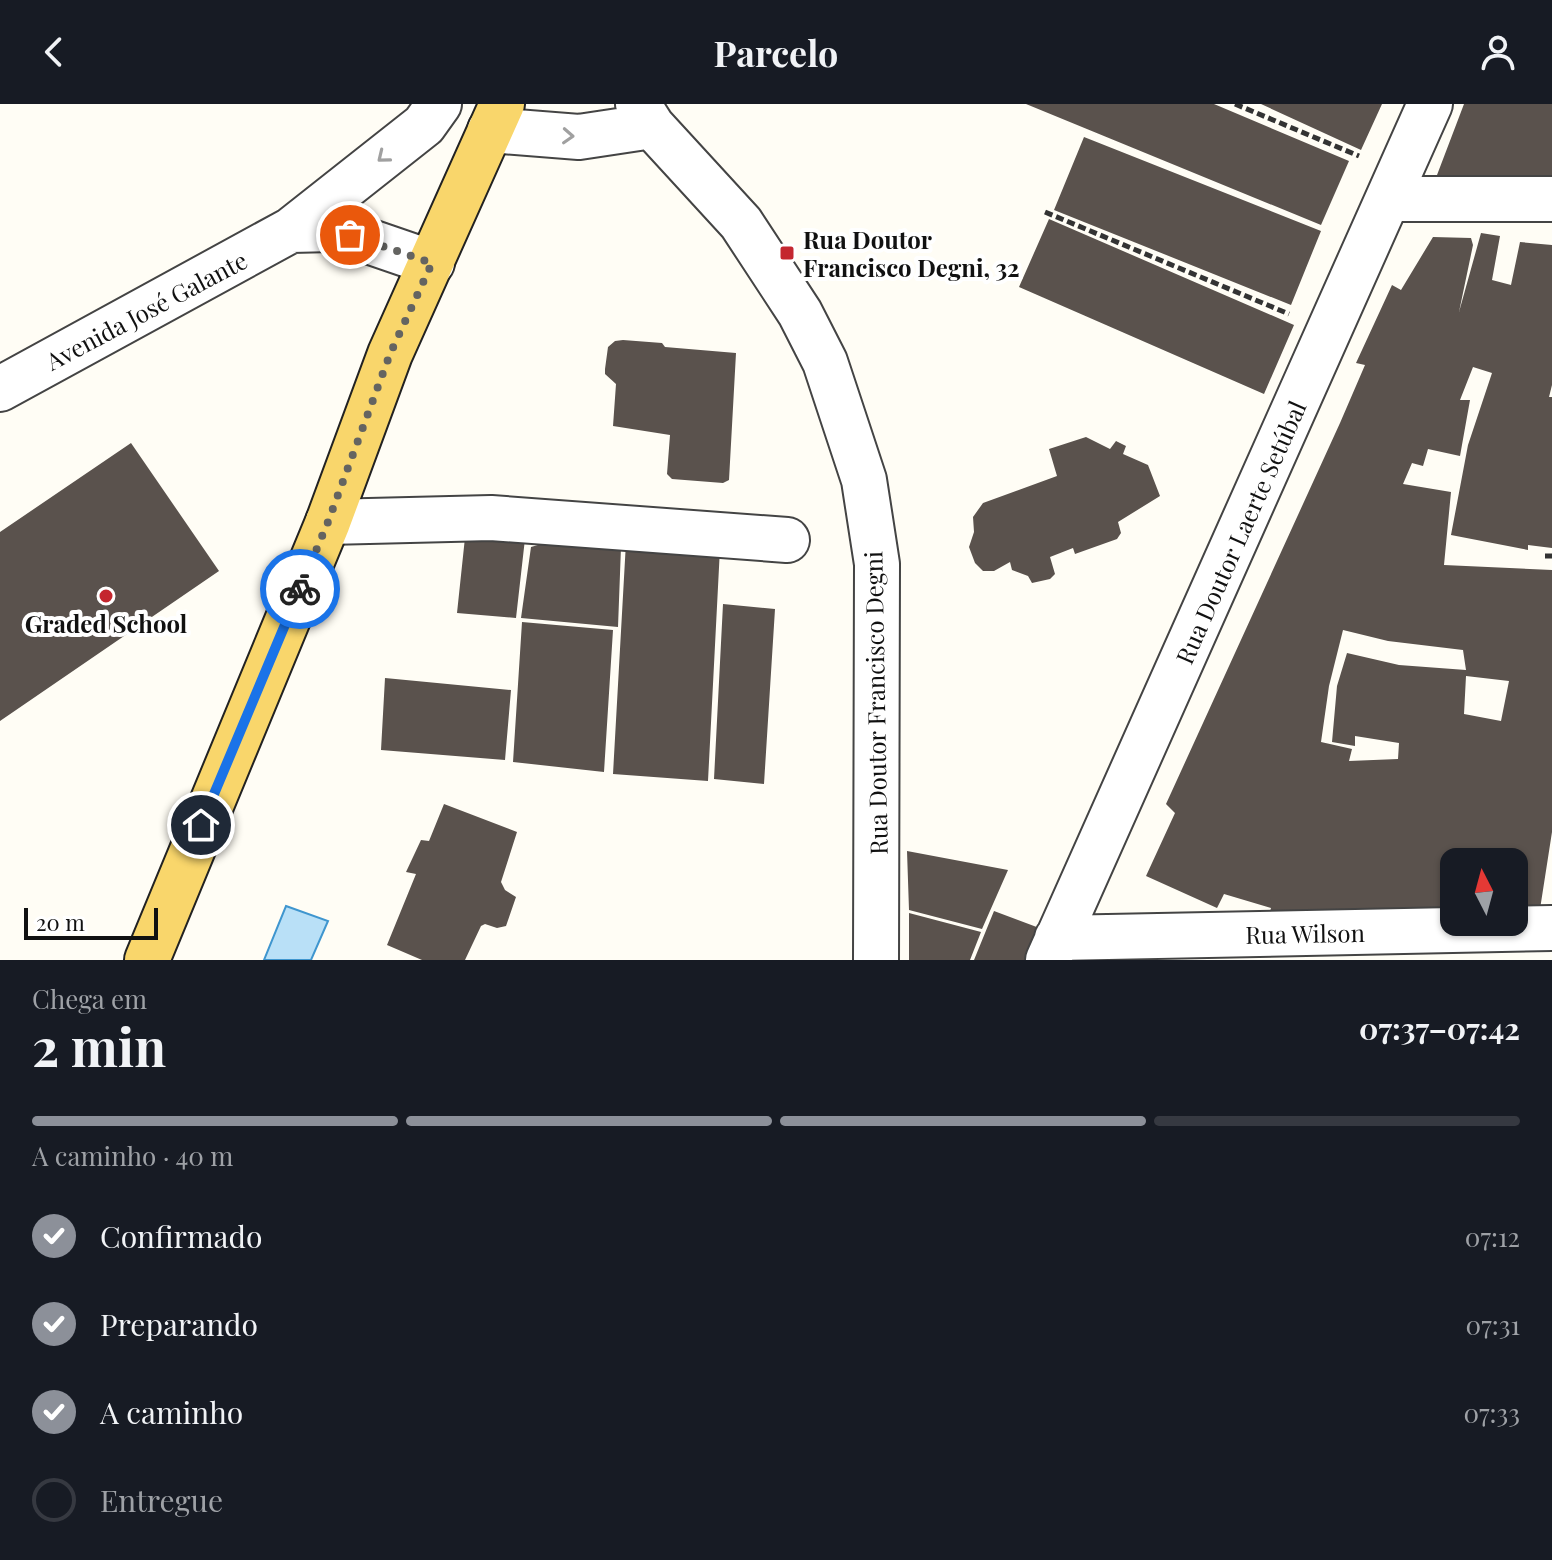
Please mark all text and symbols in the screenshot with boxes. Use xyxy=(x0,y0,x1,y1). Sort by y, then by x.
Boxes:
text: Parcelo xyxy=(714,28,838,76)
icon: back xyxy=(32,30,76,74)
icon: person xyxy=(1476,30,1520,74)
one-way arrow xyxy=(562,127,575,144)
one-way arrow xyxy=(377,148,392,162)
pin xyxy=(316,201,384,269)
icon: bag xyxy=(328,213,372,257)
place label: Rua Doutor Francisco Degni, 32 xyxy=(803,223,1020,283)
street label: Avenida José Galante xyxy=(39,243,252,377)
marker: Rua Doutor Francisco Degni, 32 xyxy=(778,244,796,262)
street label: Rua Doutor Laerte Setúbal xyxy=(1167,395,1313,669)
courier xyxy=(260,549,340,629)
street label: Rua Doutor Francisco Degni xyxy=(856,551,894,855)
icon: bike xyxy=(278,567,322,611)
marker: Graded School xyxy=(97,587,115,605)
place label: Graded School xyxy=(25,607,188,639)
pin xyxy=(167,791,235,859)
icon: home xyxy=(179,803,223,847)
north arrow xyxy=(1440,848,1528,936)
map controls xyxy=(1440,848,1528,936)
scale bar xyxy=(24,904,158,940)
text: 20 m xyxy=(36,907,85,937)
street label: Rua Wilson xyxy=(1245,916,1365,950)
text: Chega em xyxy=(32,981,147,1016)
text: 07:37–07:42 xyxy=(1359,1008,1520,1048)
text: 2 min xyxy=(32,1011,166,1080)
text: A caminho · 40 m xyxy=(32,1138,233,1173)
icon: check xyxy=(32,1214,76,1258)
text: Confirmado xyxy=(100,1216,262,1256)
text: 07:12 xyxy=(1465,1219,1520,1254)
icon: check xyxy=(32,1302,76,1346)
text: Preparando xyxy=(100,1304,258,1344)
text: 07:31 xyxy=(1466,1307,1520,1342)
icon: check xyxy=(32,1390,76,1434)
text: A caminho xyxy=(100,1392,243,1432)
text: 07:33 xyxy=(1463,1395,1520,1430)
text: Entregue xyxy=(100,1480,223,1520)

